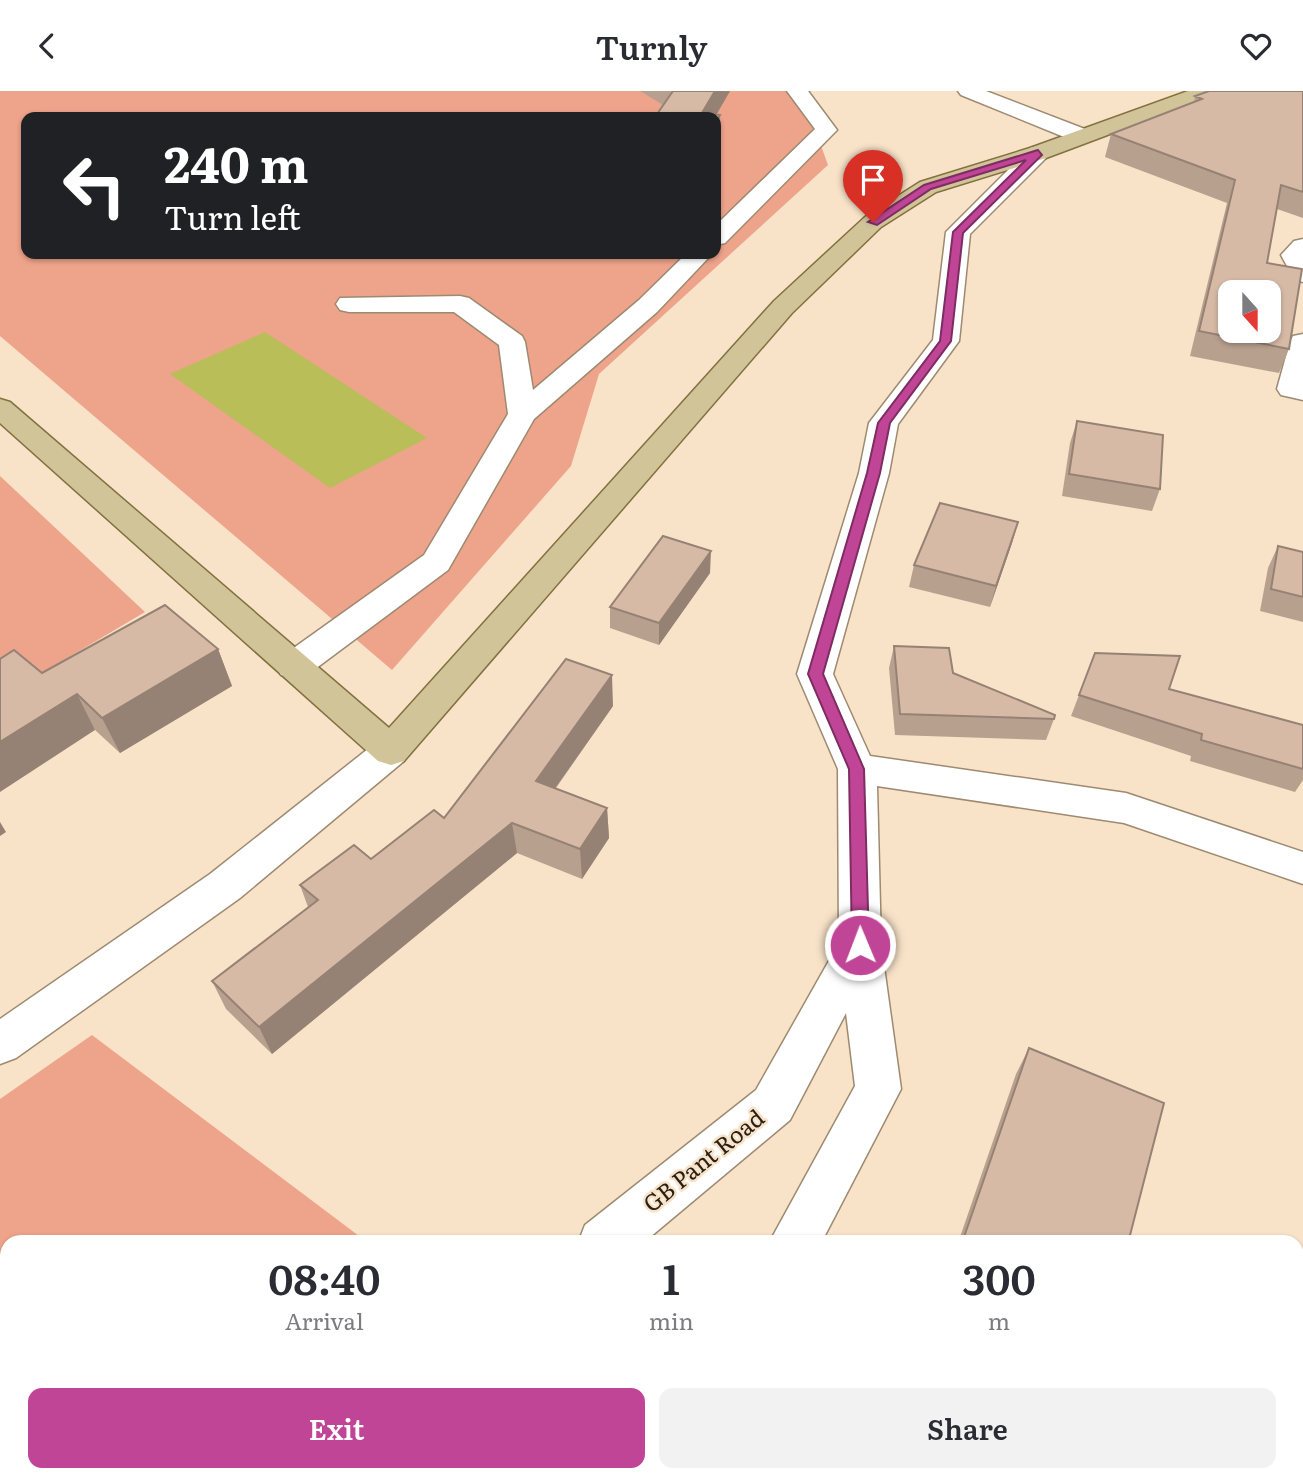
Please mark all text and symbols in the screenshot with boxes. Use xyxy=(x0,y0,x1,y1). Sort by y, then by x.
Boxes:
text: Turnly xyxy=(596,22,708,70)
icon: back xyxy=(28,27,66,65)
icon: heart xyxy=(1237,27,1275,65)
text: 240 m xyxy=(164,125,309,198)
icon: left xyxy=(49,140,140,231)
pin xyxy=(843,150,903,222)
icon: arrive xyxy=(854,161,892,199)
text: Turn left xyxy=(164,192,301,240)
north arrow xyxy=(1218,280,1281,343)
map controls xyxy=(1218,280,1281,343)
position arrow xyxy=(823,908,897,982)
street label: GB Pant Road xyxy=(635,1100,771,1219)
text: 08:40 xyxy=(268,1246,380,1308)
text: 1 xyxy=(663,1246,680,1308)
text: 300 xyxy=(962,1246,1036,1308)
text: Arrival xyxy=(285,1303,364,1337)
text: min xyxy=(649,1303,694,1337)
text: m xyxy=(988,1303,1010,1337)
button: Exit xyxy=(28,1388,645,1468)
button: Share xyxy=(659,1388,1276,1468)

